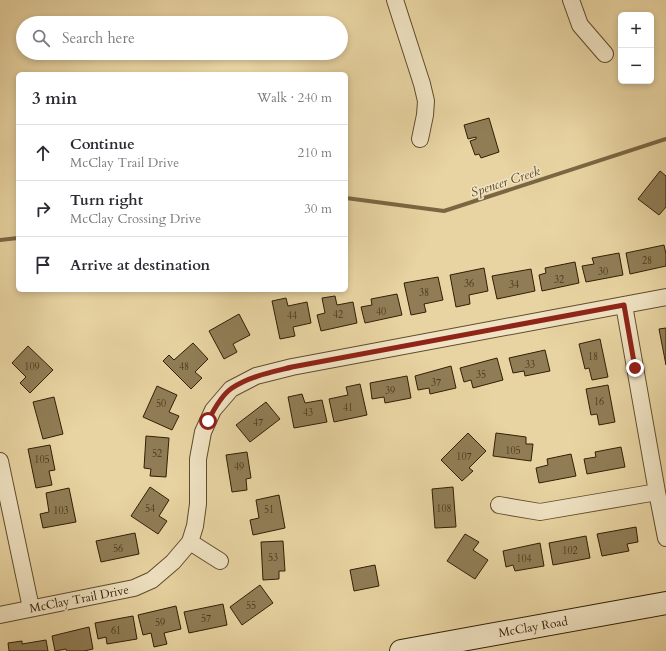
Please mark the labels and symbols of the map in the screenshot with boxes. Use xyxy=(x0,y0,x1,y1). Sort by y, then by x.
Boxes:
water label: Spencer Creek xyxy=(468,162,543,202)
house number: 28 xyxy=(642,254,652,268)
house number: 30 xyxy=(598,265,608,279)
house number: 32 xyxy=(554,273,564,287)
house number: 36 xyxy=(464,277,474,291)
house number: 34 xyxy=(509,278,519,292)
house number: 38 xyxy=(419,286,429,300)
house number: 40 xyxy=(376,305,386,319)
house number: 42 xyxy=(333,308,343,322)
house number: 44 xyxy=(287,309,297,323)
house number: 18 xyxy=(588,350,598,364)
house number: 33 xyxy=(525,358,535,372)
route end xyxy=(626,359,644,377)
house number: 109 xyxy=(24,360,40,374)
house number: 48 xyxy=(179,360,189,374)
house number: 35 xyxy=(476,368,486,382)
house number: 37 xyxy=(431,376,441,390)
house number: 39 xyxy=(385,384,395,398)
house number: 16 xyxy=(594,395,604,409)
house number: 50 xyxy=(156,397,166,411)
house number: 41 xyxy=(343,401,353,415)
house number: 43 xyxy=(303,406,313,420)
route start xyxy=(199,412,217,430)
house number: 47 xyxy=(253,416,263,430)
house number: 105 xyxy=(505,444,521,458)
house number: 52 xyxy=(152,447,162,461)
house number: 107 xyxy=(456,450,472,464)
house number: 105 xyxy=(34,453,50,467)
house number: 49 xyxy=(234,460,244,474)
house number: 54 xyxy=(145,502,155,516)
house number: 108 xyxy=(436,502,452,516)
house number: 51 xyxy=(264,503,274,517)
house number: 103 xyxy=(53,504,69,518)
house number: 56 xyxy=(113,542,123,556)
house number: 102 xyxy=(562,544,578,558)
house number: 53 xyxy=(268,551,278,565)
house number: 104 xyxy=(516,552,532,566)
street label: McClay Trail Drive xyxy=(28,582,130,616)
house number: 55 xyxy=(246,599,256,613)
house number: 57 xyxy=(201,612,211,626)
street label: McClay Road xyxy=(497,613,570,641)
house number: 59 xyxy=(155,616,165,630)
house number: 61 xyxy=(111,624,121,638)

